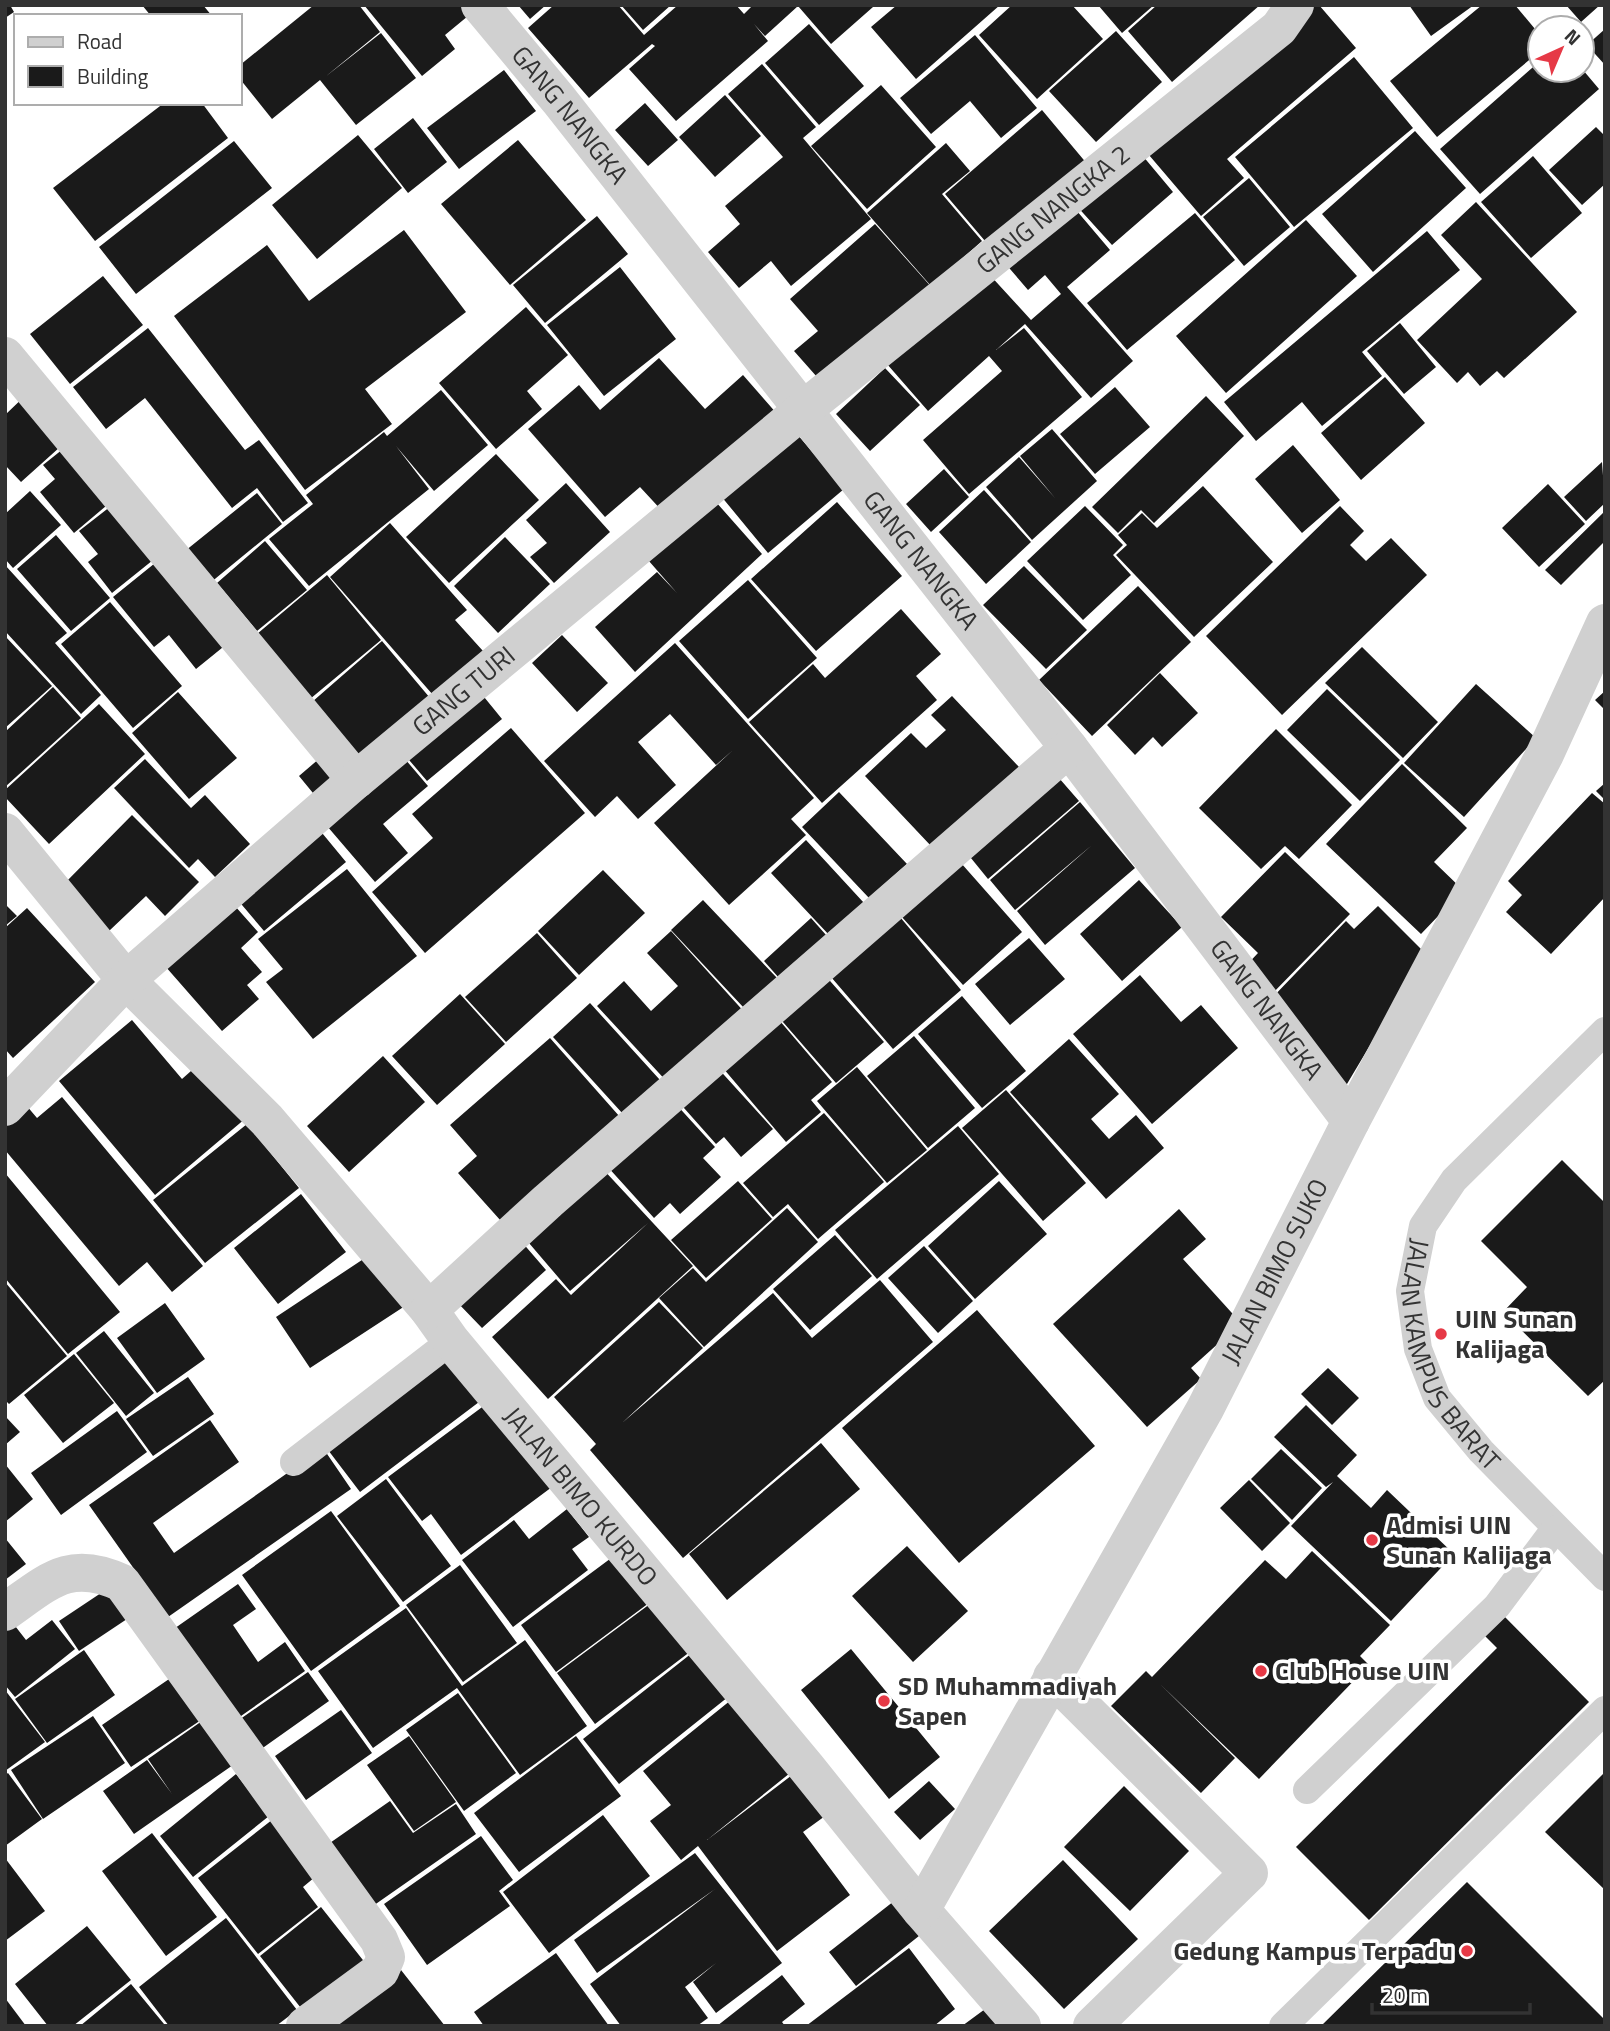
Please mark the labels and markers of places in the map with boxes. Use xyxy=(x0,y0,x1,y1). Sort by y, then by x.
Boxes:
place label: UIN Sunan Kalijaga xyxy=(1455,1299,1574,1368)
marker: UIN Sunan Kalijaga xyxy=(1433,1326,1449,1342)
place label: Admisi UIN Sunan Kalijaga xyxy=(1386,1505,1552,1574)
marker: Admisi UIN Sunan Kalijaga xyxy=(1364,1532,1380,1548)
place label: Club House UIN xyxy=(1275,1651,1450,1690)
marker: Club House UIN xyxy=(1253,1663,1269,1679)
place label: SD Muhammadiyah Sapen xyxy=(898,1666,1117,1735)
marker: SD Muhammadiyah Sapen xyxy=(876,1693,892,1709)
place label: Gedung Kampus Terpadu xyxy=(1173,1931,1453,1970)
marker: Gedung Kampus Terpadu xyxy=(1459,1943,1475,1959)

